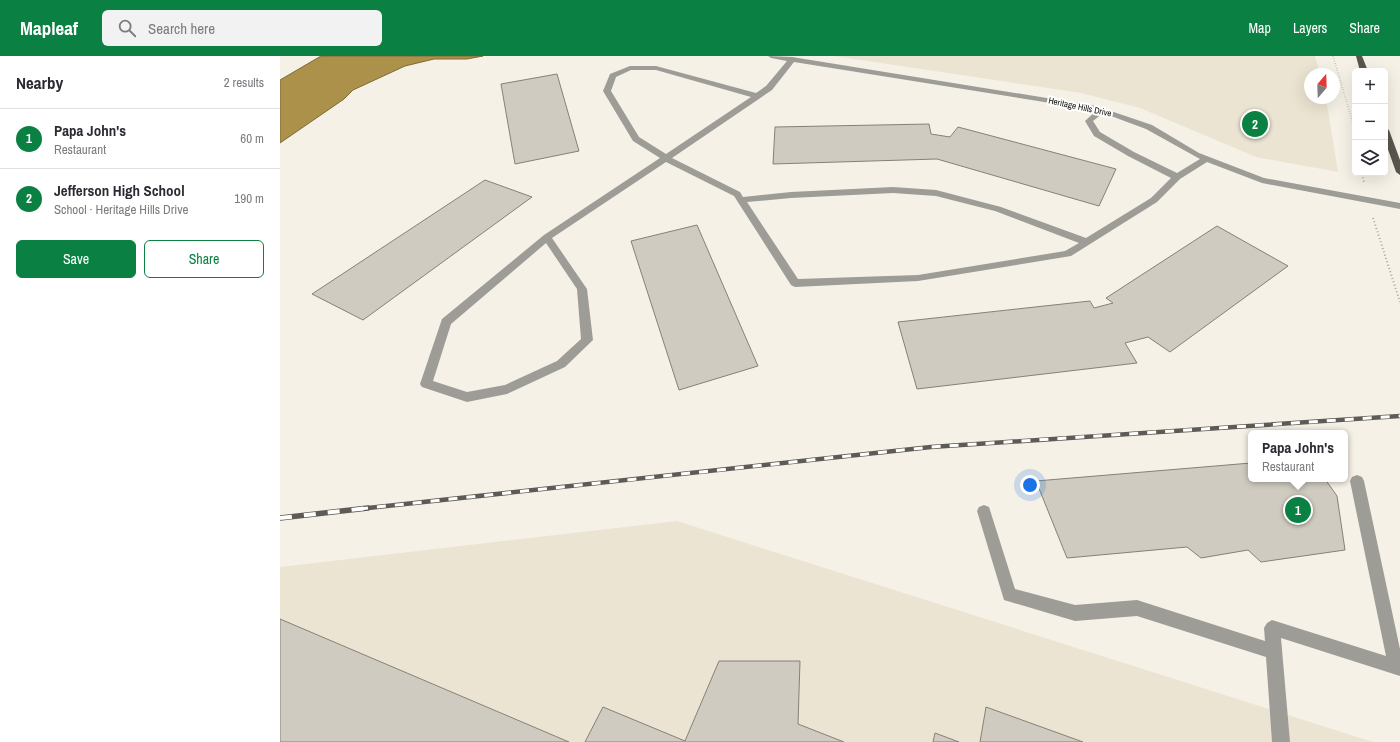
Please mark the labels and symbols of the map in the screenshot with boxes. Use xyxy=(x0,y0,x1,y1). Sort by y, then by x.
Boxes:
north arrow xyxy=(1304,68,1340,104)
street label: Heritage Hills Drive xyxy=(1047,94,1113,120)
pin: 2 xyxy=(1242,109,1268,139)
your location xyxy=(1020,475,1040,495)
pin: 1 xyxy=(1285,495,1311,525)

